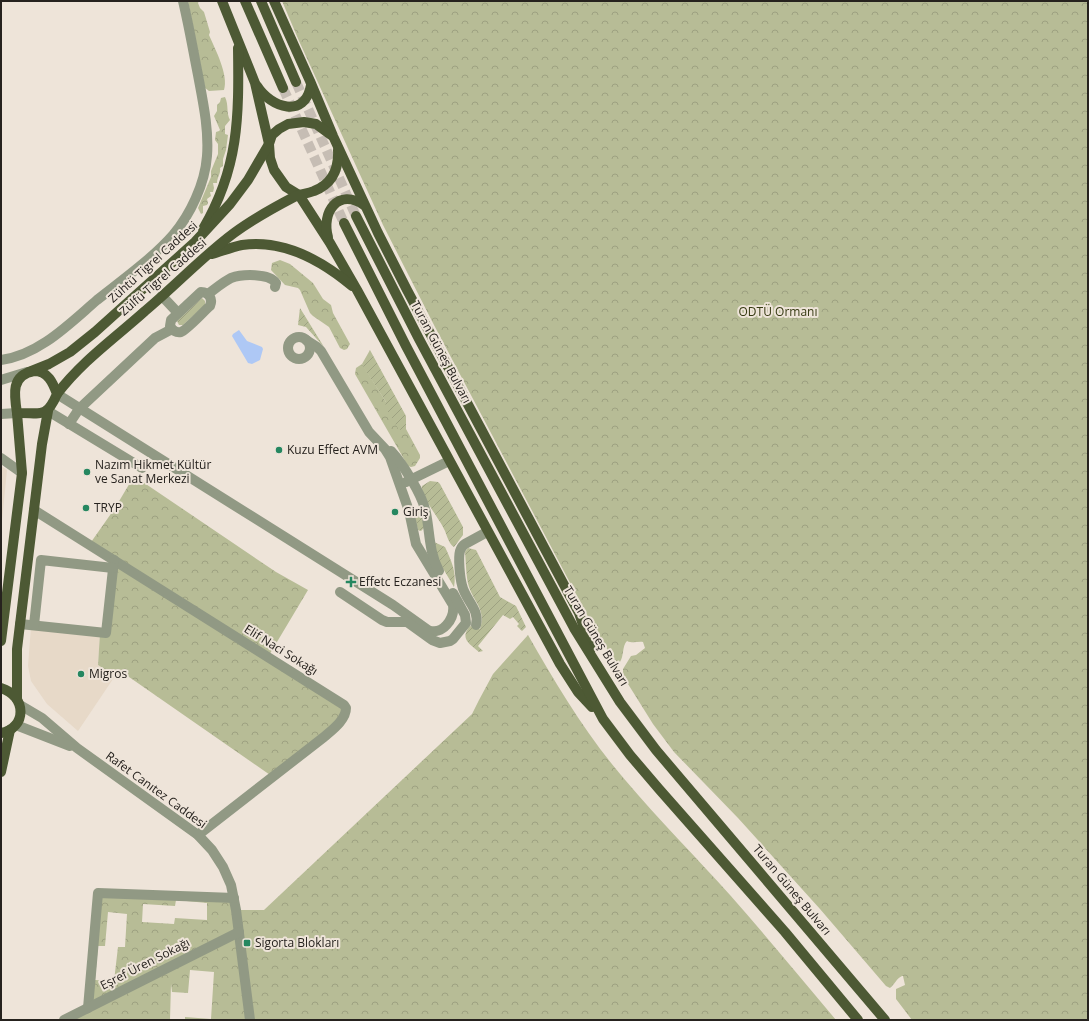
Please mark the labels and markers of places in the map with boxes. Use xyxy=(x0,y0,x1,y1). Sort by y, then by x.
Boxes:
place label: Kuzu Effect AVM xyxy=(287,441,378,458)
marker: Kuzu Effect AVM xyxy=(274,445,284,455)
place label: Nazım Hikmet Kültür ve Sanat Merkezi xyxy=(95,456,211,487)
marker: Nazım Hikmet Kültür ve Sanat Merkezi xyxy=(82,467,92,477)
place label: TRYP xyxy=(94,499,122,516)
marker: TRYP xyxy=(81,503,91,513)
place label: Giriş xyxy=(403,503,429,520)
marker: Giriş xyxy=(390,507,400,517)
place label: Effetc Eczanesi xyxy=(359,573,441,590)
marker: Effetc Eczanesi xyxy=(346,577,356,587)
place label: Migros xyxy=(89,665,127,682)
marker: Migros xyxy=(76,669,86,679)
place label: Sigorta Blokları xyxy=(255,934,339,951)
marker: Sigorta Blokları xyxy=(242,938,252,948)

